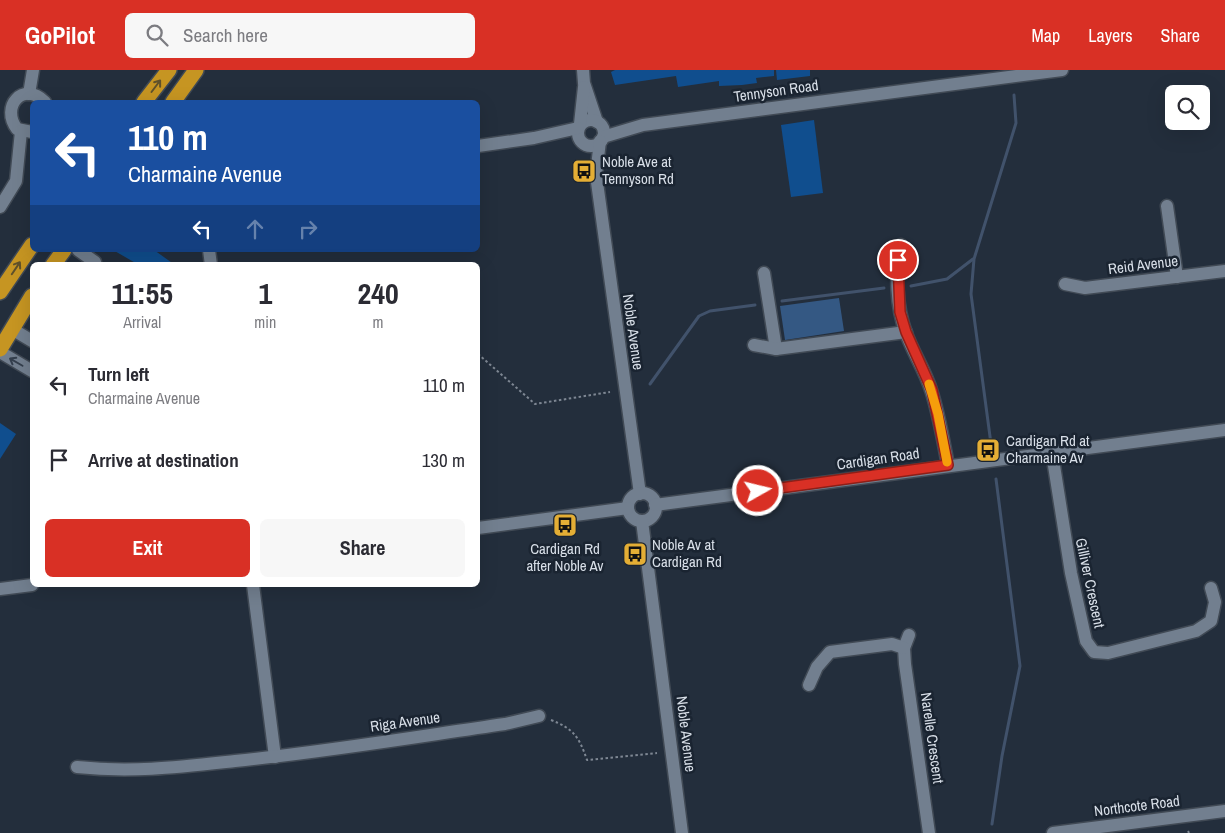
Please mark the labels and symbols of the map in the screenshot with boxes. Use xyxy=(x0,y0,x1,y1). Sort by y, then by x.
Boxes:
street label: Tennyson Road xyxy=(732,74,820,107)
one-way arrow xyxy=(151,80,162,93)
place label: Noble Ave at Tennyson Rd xyxy=(602,151,674,189)
bus stop icon: Noble Ave at Tennyson Rd xyxy=(571,158,597,184)
pin xyxy=(877,239,919,281)
street label: Reid Avenue xyxy=(1107,250,1179,279)
one-way arrow xyxy=(11,262,21,276)
street label: Noble Avenue xyxy=(618,293,649,371)
one-way arrow xyxy=(10,356,24,366)
place label: Cardigan Rd at Charmaine Av xyxy=(1006,430,1090,468)
bus stop icon: Cardigan Rd at Charmaine Av xyxy=(975,437,1001,463)
street label: Cardigan Road xyxy=(835,442,921,475)
position arrow xyxy=(731,464,783,516)
bus stop icon: Cardigan Rd after Noble Av xyxy=(552,512,578,538)
place label: Noble Av at Cardigan Rd xyxy=(652,534,722,572)
street label: Gilliver Crescent xyxy=(1071,536,1110,630)
place label: Cardigan Rd after Noble Av xyxy=(526,538,604,576)
bus stop icon: Noble Av at Cardigan Rd xyxy=(622,541,648,567)
street label: Narelle Crescent xyxy=(916,691,949,785)
street label: Noble Avenue xyxy=(671,695,702,773)
street label: Riga Avenue xyxy=(369,706,441,737)
street label: Northcote Road xyxy=(1093,790,1181,821)

